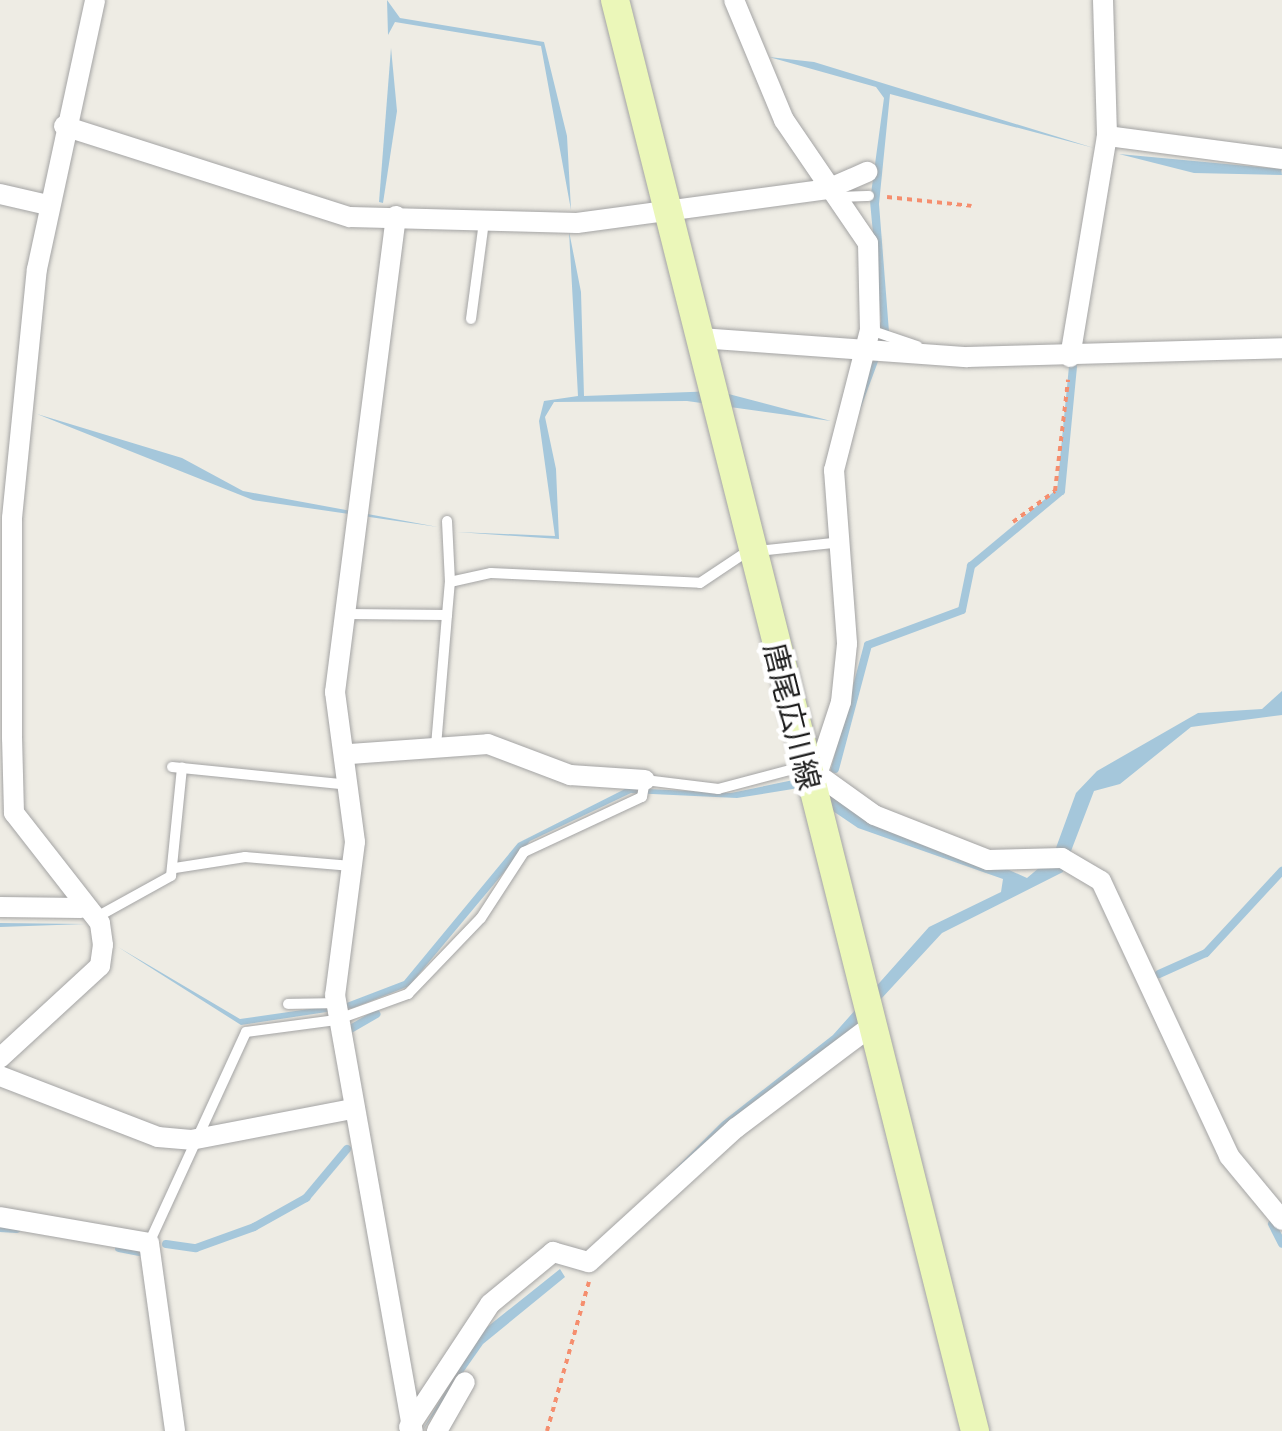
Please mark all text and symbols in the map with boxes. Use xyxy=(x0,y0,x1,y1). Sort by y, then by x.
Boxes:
street label: 唐尾広川線 xyxy=(757,639,829,793)

